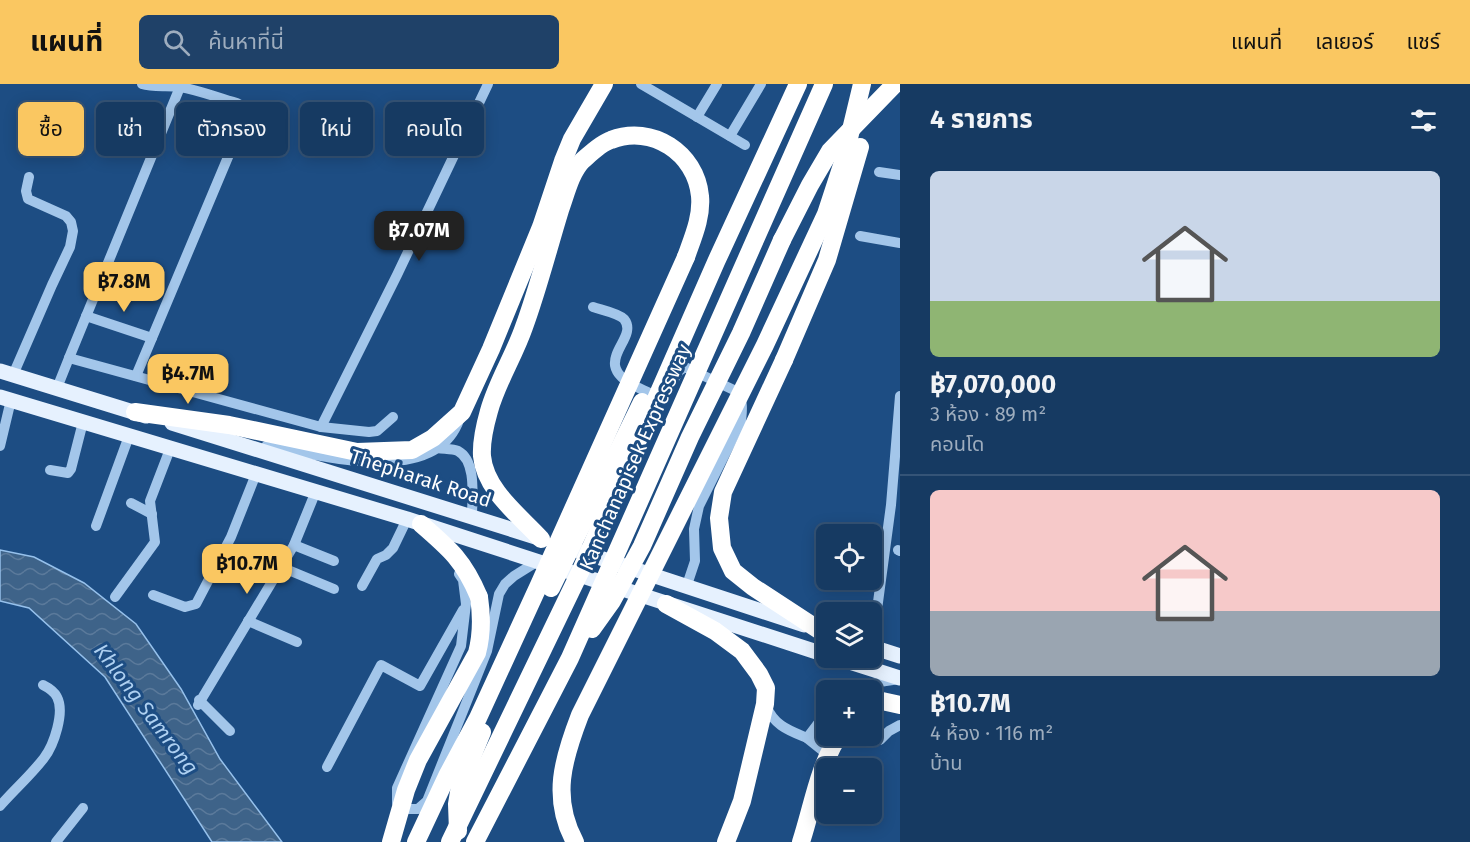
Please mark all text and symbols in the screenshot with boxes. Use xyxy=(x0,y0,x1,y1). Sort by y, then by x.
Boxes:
search box xyxy=(139,15,559,69)
text: แผนที่ xyxy=(30,25,103,58)
icon: search xyxy=(160,26,193,59)
text: ค้นหาที่นี่ xyxy=(208,28,284,55)
text: แผนที่ xyxy=(1231,29,1282,55)
text: เลเยอร์ xyxy=(1315,29,1374,55)
text: แชร์ xyxy=(1407,29,1440,55)
chip: ซื้อ xyxy=(18,102,84,156)
chip: เช่า xyxy=(96,102,164,156)
chip: ตัวกรอง xyxy=(176,102,288,156)
chip: ใหม่ xyxy=(300,102,373,156)
chip: คอนโด xyxy=(385,102,484,156)
text: 4 รายการ xyxy=(930,104,1033,135)
icon: filters xyxy=(1407,104,1440,137)
icon: home xyxy=(1131,210,1239,318)
pin: ฿7.07M xyxy=(370,211,468,262)
text: ฿7.07M xyxy=(388,218,450,242)
pin: ฿7.8M xyxy=(82,262,166,313)
text: ฿7.8M xyxy=(98,269,150,293)
street label: Kanchanapisek Expressway xyxy=(574,340,696,574)
pin: ฿4.7M xyxy=(146,354,230,405)
text: ฿4.7M xyxy=(162,361,215,385)
text: ฿7,070,000 xyxy=(930,369,1056,400)
text: 3 ห้อง · 89 m² xyxy=(930,402,1046,426)
text: คอนโด xyxy=(930,432,984,456)
street label: Thepharak Road xyxy=(347,444,495,512)
map controls xyxy=(816,524,882,824)
button: locate xyxy=(816,524,882,590)
icon: home xyxy=(1131,529,1239,637)
pin: ฿10.7M xyxy=(198,544,296,595)
text: ฿10.7M xyxy=(216,551,278,575)
button: layers xyxy=(816,602,882,668)
water label: Khlong Samrong xyxy=(88,638,204,780)
button: + xyxy=(816,680,882,746)
text: ฿10.7M xyxy=(930,688,1011,719)
text: 4 ห้อง · 116 m² xyxy=(930,721,1053,745)
text: บ้าน xyxy=(930,751,962,775)
button: − xyxy=(816,758,882,824)

